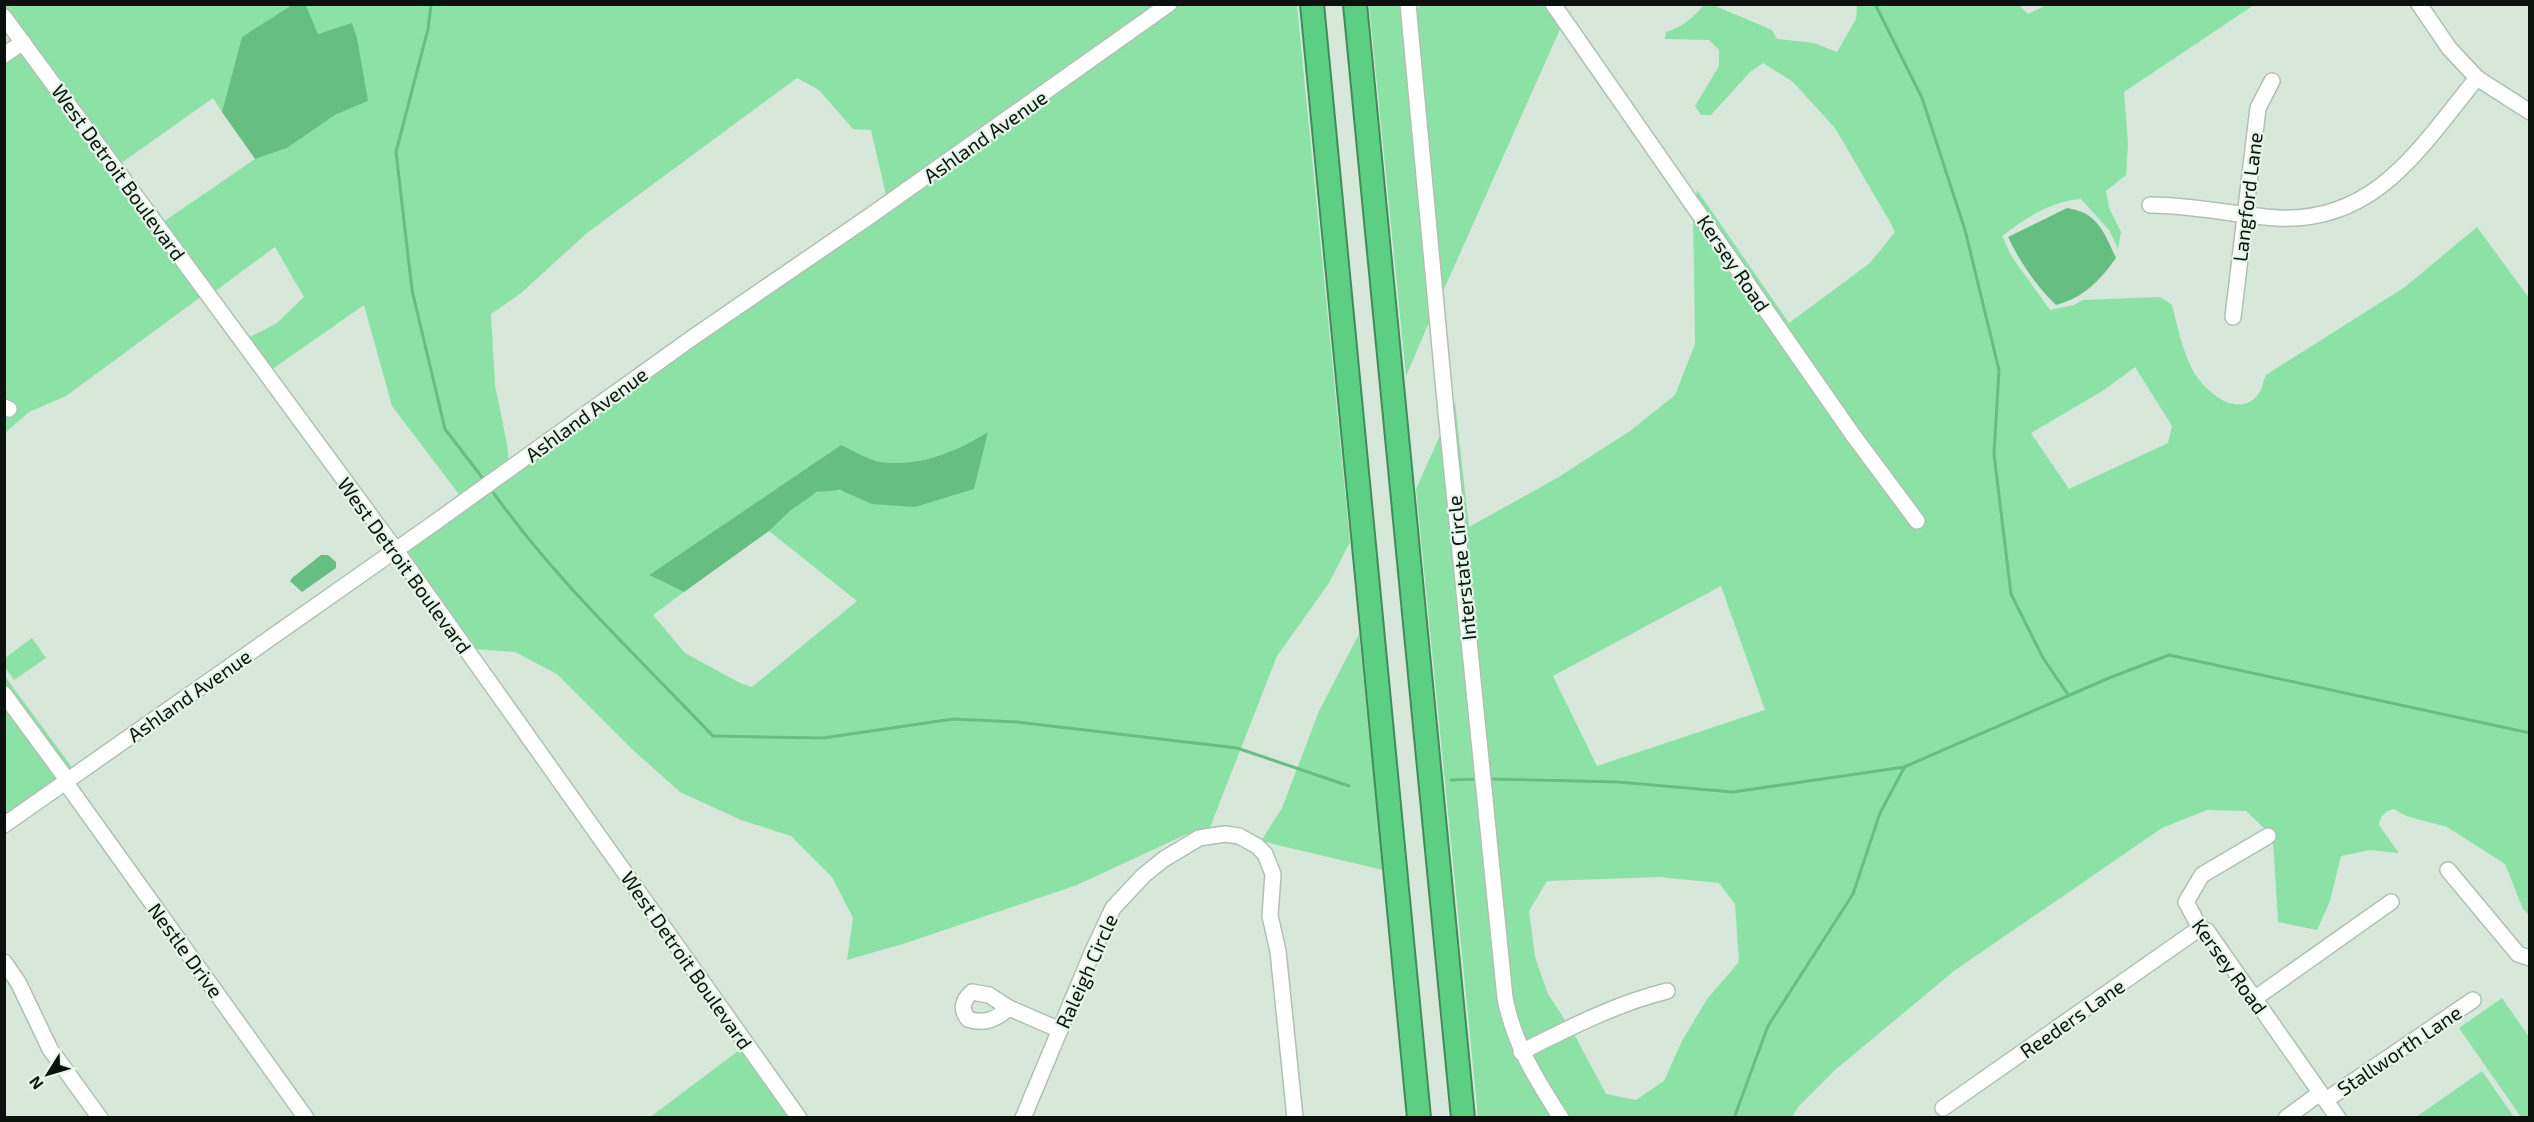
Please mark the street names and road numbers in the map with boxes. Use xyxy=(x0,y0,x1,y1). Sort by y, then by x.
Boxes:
street label: West Detroit Boulevard xyxy=(47,79,191,265)
street label: Ashland Avenue xyxy=(919,85,1051,187)
street label: Langford Lane xyxy=(2227,131,2267,263)
street label: Kersey Road xyxy=(1693,210,1775,316)
street label: Ashland Avenue xyxy=(520,362,652,466)
street label: West Detroit Boulevard xyxy=(333,472,477,658)
street label: Interstate Circle xyxy=(1441,494,1481,642)
street label: Ashland Avenue xyxy=(123,644,255,746)
street label: West Detroit Boulevard xyxy=(616,866,758,1054)
street label: Nestle Drive xyxy=(144,898,228,1002)
street label: Raleigh Circle xyxy=(1050,910,1122,1032)
street label: Kersey Road xyxy=(2187,914,2273,1018)
street label: Reeders Lane xyxy=(2015,973,2129,1063)
street label: Stallworth Lane xyxy=(2332,1000,2466,1100)

